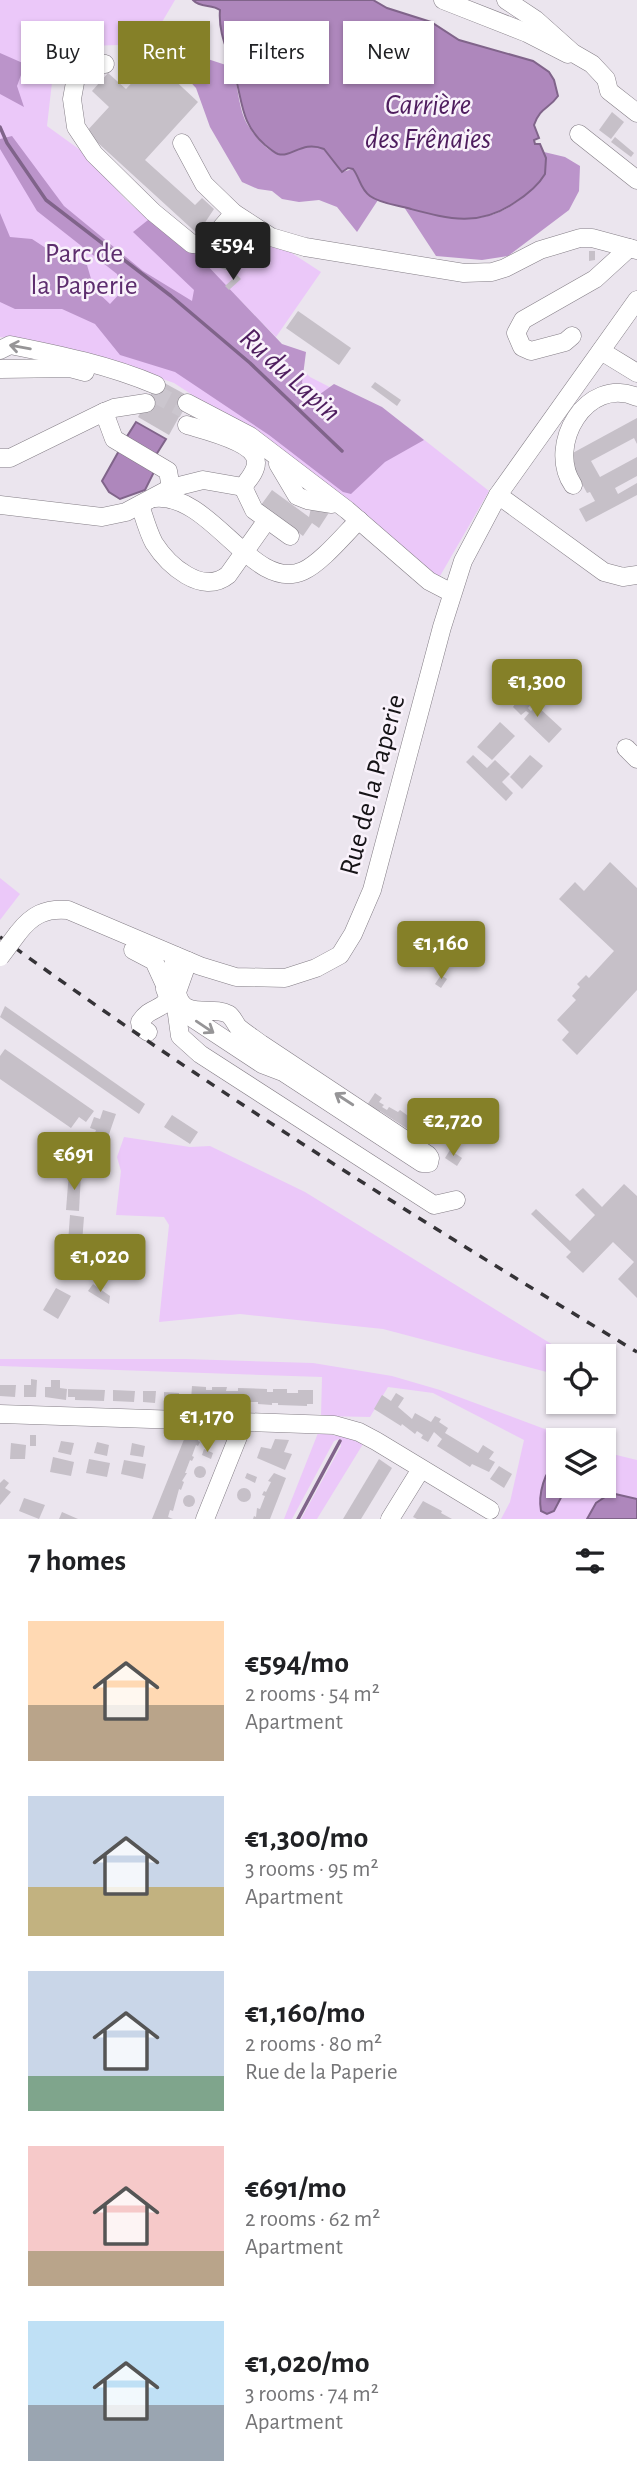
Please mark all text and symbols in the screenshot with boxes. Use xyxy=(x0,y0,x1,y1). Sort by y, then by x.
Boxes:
chip: Buy xyxy=(21,21,104,84)
chip: Rent xyxy=(118,21,210,84)
chip: Filters xyxy=(224,21,329,84)
chip: New xyxy=(343,21,434,84)
water label: Carrière des Frênaies xyxy=(365,90,491,154)
pin: €594 xyxy=(192,222,274,282)
text: €594 xyxy=(211,233,255,256)
park label: Parc de la Paperie xyxy=(30,240,138,300)
water label: Ru du Lapin xyxy=(234,322,346,428)
one-way arrow xyxy=(9,340,32,353)
pin: €1,300 xyxy=(480,660,594,719)
text: €1,300 xyxy=(508,670,566,693)
street label: Rue de la Paperie xyxy=(335,692,411,878)
pin: €1,160 xyxy=(384,922,498,981)
text: €1,160 xyxy=(413,932,469,955)
one-way arrow xyxy=(195,1020,214,1034)
one-way arrow xyxy=(335,1092,354,1106)
pin: €2,720 xyxy=(396,1098,510,1158)
text: €2,720 xyxy=(423,1109,483,1132)
pin: €691 xyxy=(33,1132,115,1192)
text: €691 xyxy=(53,1143,95,1166)
pin: €1,020 xyxy=(43,1234,157,1294)
text: €1,020 xyxy=(70,1245,130,1268)
map controls xyxy=(546,1344,616,1498)
button: locate xyxy=(546,1344,616,1414)
pin: €1,170 xyxy=(150,1394,264,1454)
text: €1,170 xyxy=(180,1405,234,1428)
button: layers xyxy=(546,1428,616,1498)
icon: filters xyxy=(571,1542,609,1580)
text: 7 homes xyxy=(28,1546,126,1576)
text: €594/mo xyxy=(245,1648,349,1678)
icon: home xyxy=(84,1649,168,1733)
text: 2 rooms · 54 m² xyxy=(245,1683,380,1706)
text: Apartment xyxy=(245,1711,343,1734)
text: €1,300/mo xyxy=(245,1823,368,1853)
icon: home xyxy=(84,1824,168,1908)
text: 3 rooms · 95 m² xyxy=(245,1858,378,1881)
text: Apartment xyxy=(245,1886,343,1909)
text: €1,160/mo xyxy=(245,1998,365,2028)
icon: home xyxy=(84,1999,168,2083)
text: 2 rooms · 80 m² xyxy=(245,2033,382,2056)
text: Rue de la Paperie xyxy=(245,2061,398,2084)
text: €691/mo xyxy=(245,2173,346,2203)
icon: home xyxy=(84,2174,168,2258)
text: 2 rooms · 62 m² xyxy=(245,2208,380,2231)
text: Apartment xyxy=(245,2236,343,2259)
text: €1,020/mo xyxy=(245,2348,370,2378)
icon: home xyxy=(84,2349,168,2433)
text: 3 rooms · 74 m² xyxy=(245,2383,379,2406)
text: Apartment xyxy=(245,2411,343,2434)

